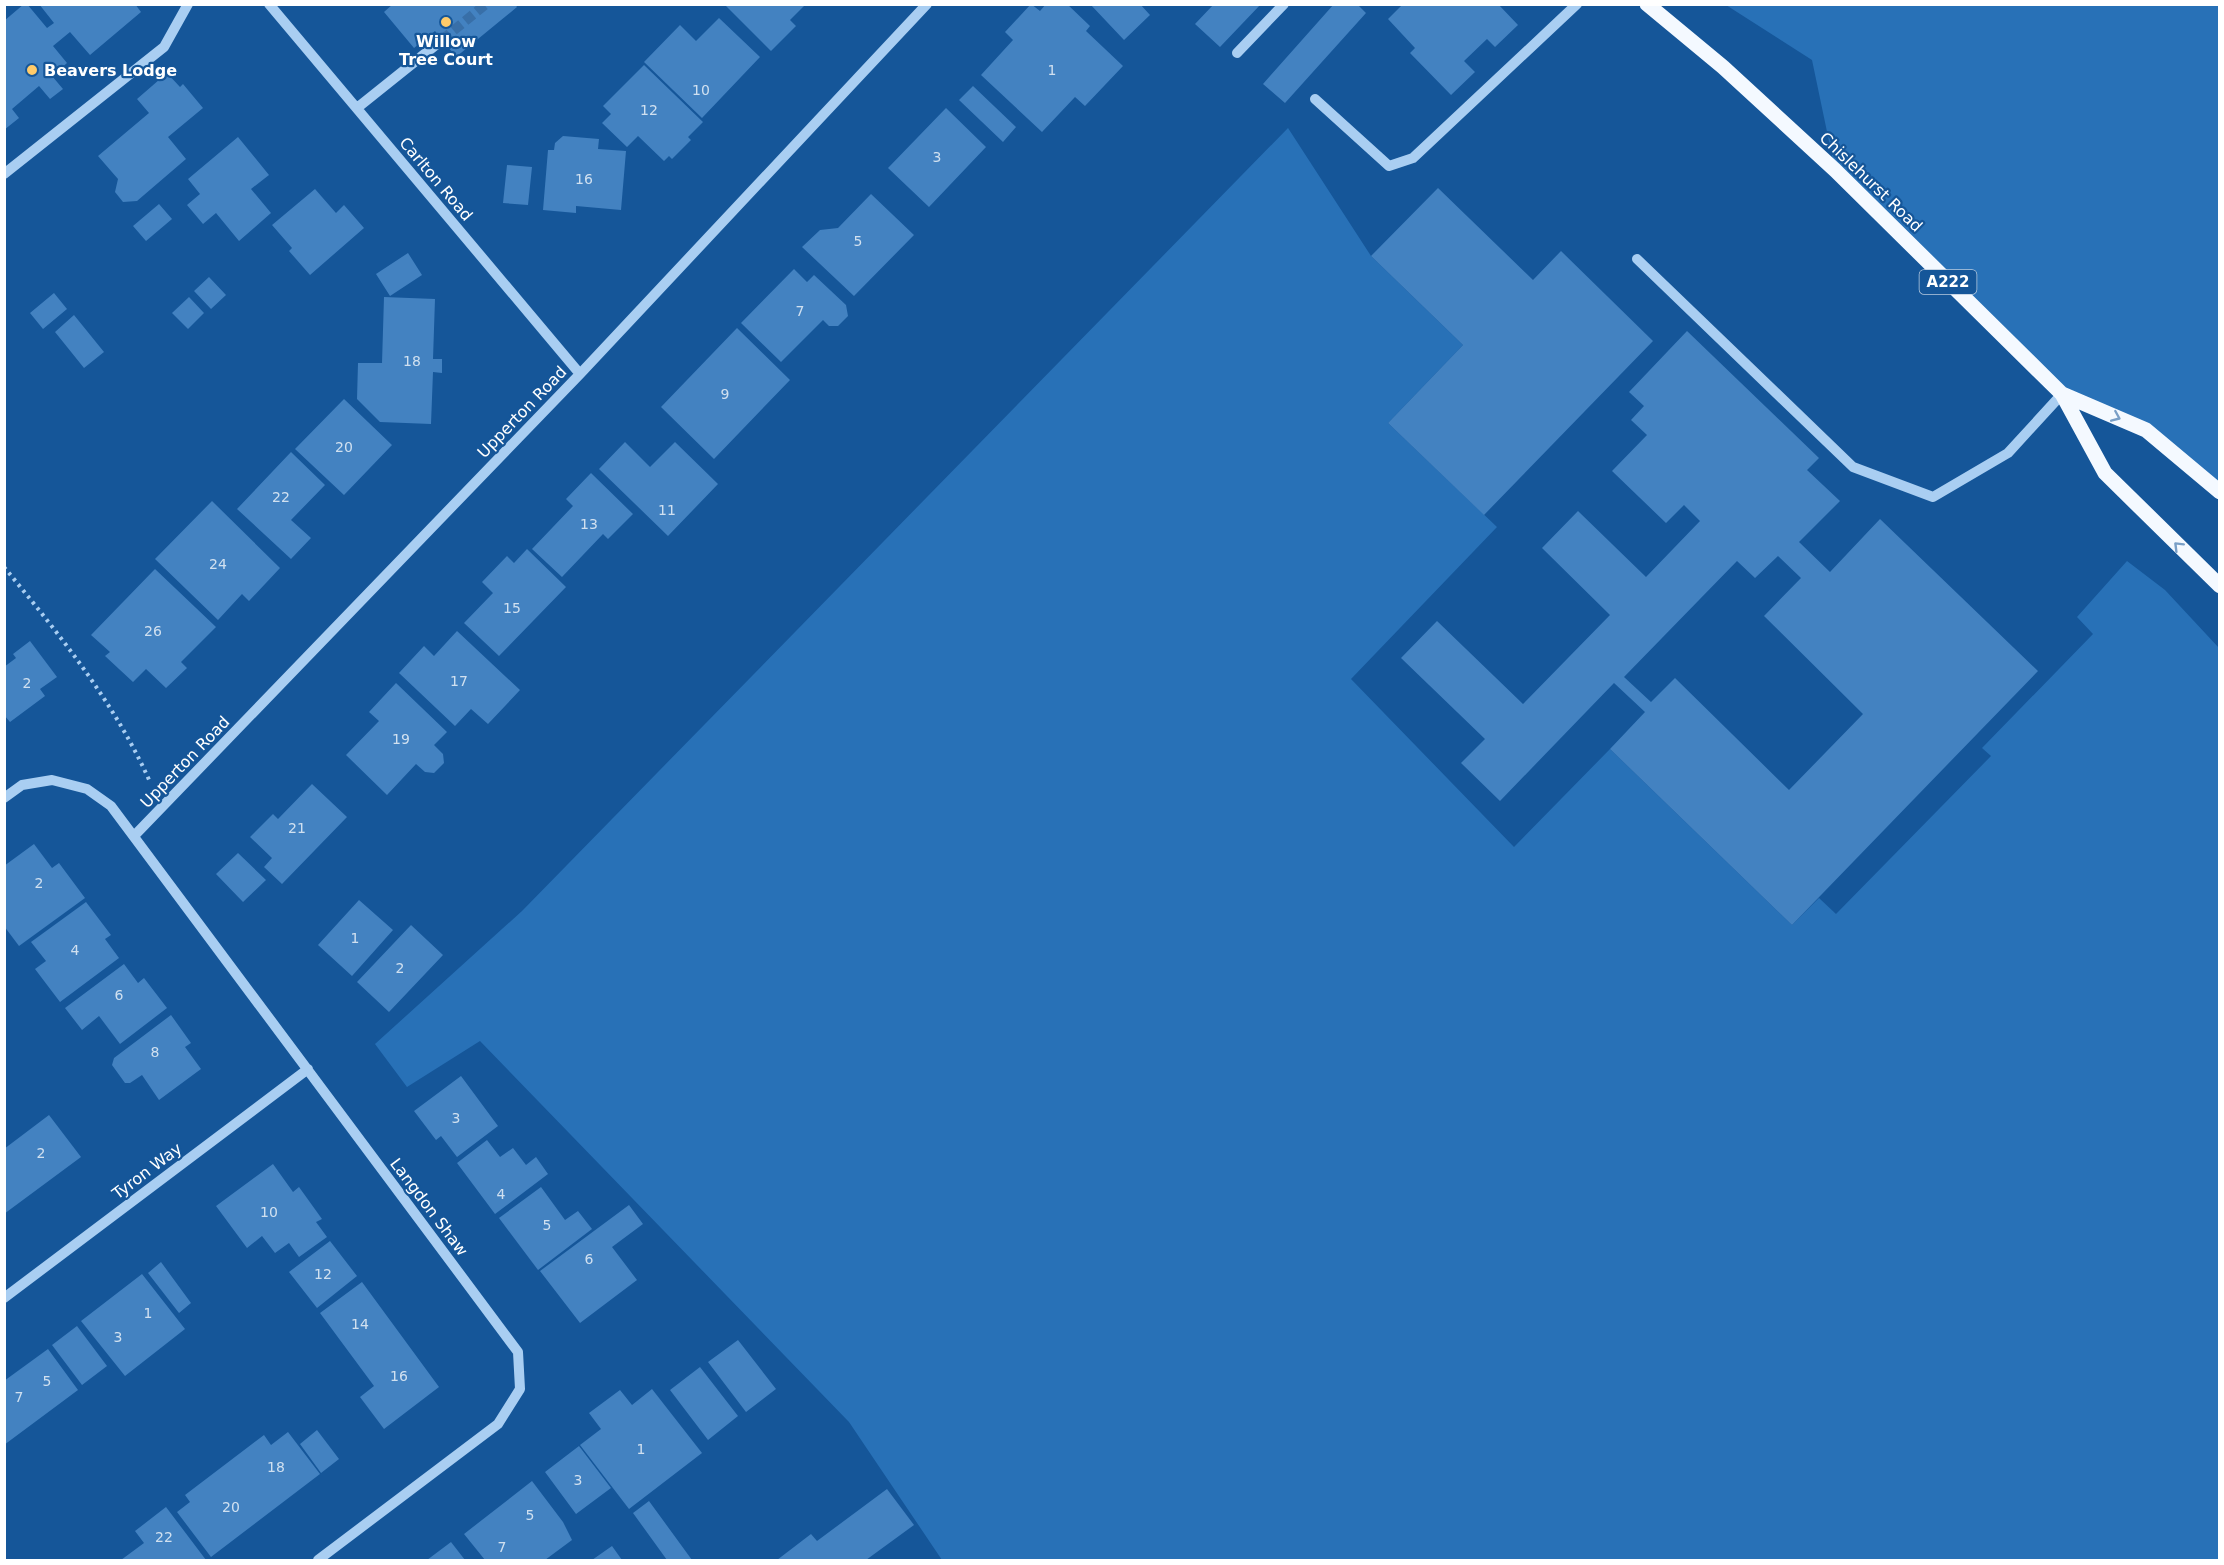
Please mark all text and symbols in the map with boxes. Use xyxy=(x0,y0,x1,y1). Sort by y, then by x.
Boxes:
marker: Willow Tree Court xyxy=(439,15,453,29)
place label: Willow Tree Court xyxy=(399,32,493,69)
place label: Beavers Lodge xyxy=(44,61,177,80)
house number: 1 xyxy=(1048,62,1056,78)
marker: Beavers Lodge xyxy=(25,63,39,77)
house number: 10 xyxy=(692,82,710,98)
house number: 12 xyxy=(640,102,658,118)
street label: Chislehurst Road xyxy=(1816,128,1926,236)
street label: Carlton Road xyxy=(395,133,477,225)
house number: 3 xyxy=(933,149,941,165)
house number: 16 xyxy=(575,171,593,187)
house number: 5 xyxy=(854,233,862,249)
road number: A222 xyxy=(1920,270,1976,294)
house number: 7 xyxy=(796,303,804,319)
house number: 18 xyxy=(403,353,421,369)
street label: Upperton Road xyxy=(474,362,570,462)
house number: 9 xyxy=(721,386,729,402)
one-way arrow xyxy=(2109,410,2120,422)
house number: 20 xyxy=(335,439,353,455)
house number: 22 xyxy=(272,489,290,505)
house number: 11 xyxy=(658,502,676,518)
house number: 13 xyxy=(580,516,598,532)
one-way arrow xyxy=(2174,542,2185,553)
house number: 24 xyxy=(209,556,227,572)
house number: 15 xyxy=(503,600,521,616)
house number: 26 xyxy=(144,623,162,639)
house number: 17 xyxy=(450,673,468,689)
house number: 2 xyxy=(23,675,31,691)
street label: Upperton Road xyxy=(137,712,233,812)
house number: 19 xyxy=(392,731,410,747)
house number: 21 xyxy=(288,820,306,836)
house number: 2 xyxy=(35,875,43,891)
house number: 1 xyxy=(351,930,359,946)
house number: 4 xyxy=(71,942,80,958)
house number: 2 xyxy=(396,960,404,976)
house number: 6 xyxy=(115,987,124,1003)
house number: 8 xyxy=(151,1044,159,1060)
house number: 3 xyxy=(452,1110,460,1126)
street label: Tyron Way xyxy=(108,1139,185,1204)
house number: 2 xyxy=(37,1145,45,1161)
street label: Langdon Shaw xyxy=(386,1154,472,1260)
house number: 4 xyxy=(497,1186,506,1202)
house number: 10 xyxy=(260,1204,278,1220)
house number: 5 xyxy=(543,1217,551,1233)
house number: 6 xyxy=(585,1251,594,1267)
house number: 12 xyxy=(314,1266,332,1282)
house number: 1 xyxy=(144,1305,152,1321)
house number: 14 xyxy=(351,1316,369,1332)
house number: 3 xyxy=(114,1329,122,1345)
house number: 16 xyxy=(390,1368,408,1384)
house number: 5 xyxy=(43,1373,51,1389)
house number: 7 xyxy=(15,1389,23,1405)
house number: 1 xyxy=(637,1441,645,1457)
house number: 18 xyxy=(267,1459,285,1475)
house number: 3 xyxy=(574,1472,582,1488)
house number: 20 xyxy=(222,1499,240,1515)
house number: 5 xyxy=(526,1507,534,1523)
house number: 22 xyxy=(155,1529,173,1545)
house number: 7 xyxy=(498,1539,506,1555)

